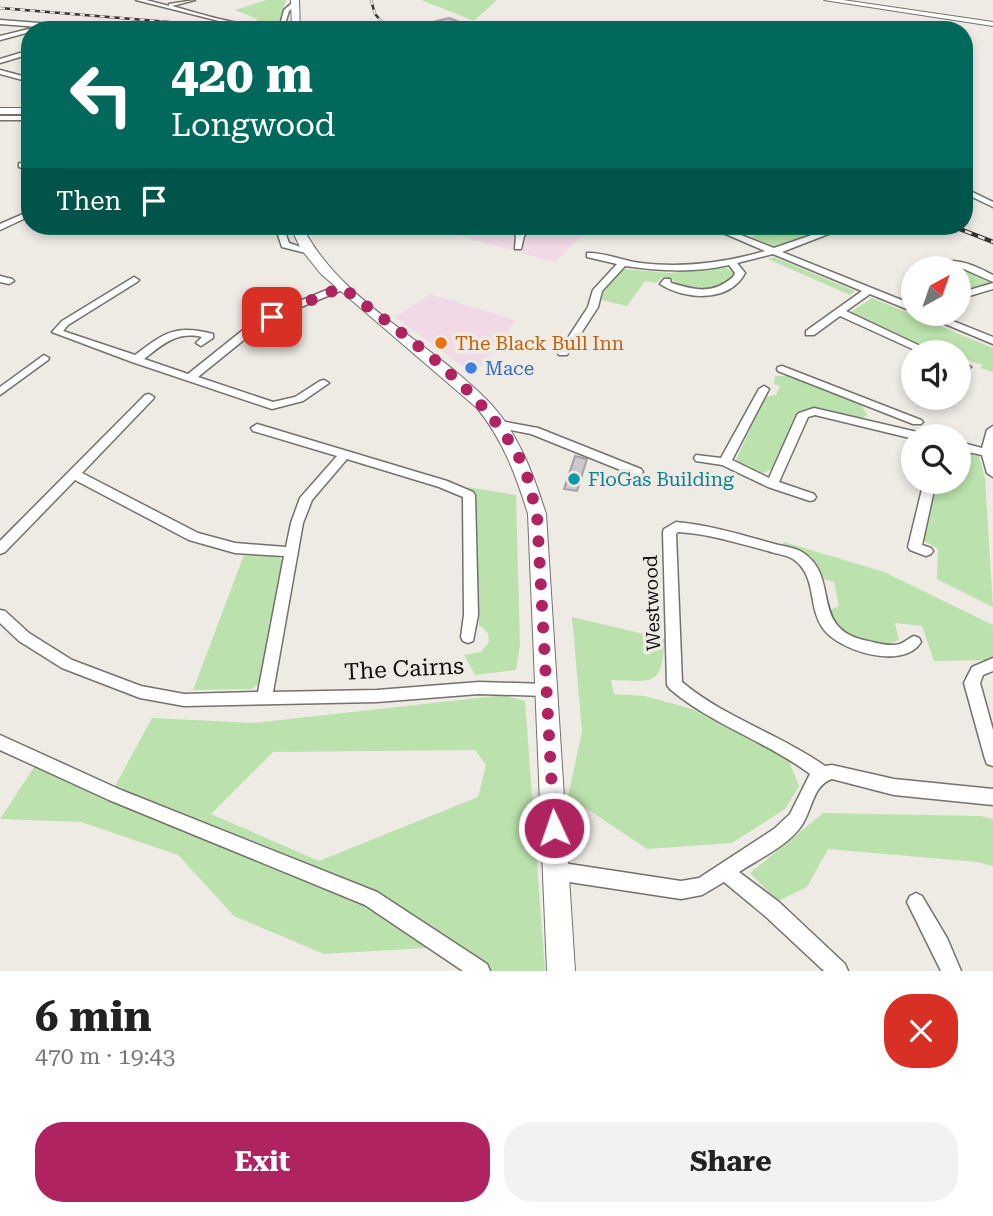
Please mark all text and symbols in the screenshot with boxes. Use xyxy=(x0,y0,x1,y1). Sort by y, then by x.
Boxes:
text: 420 m xyxy=(171,47,313,104)
icon: left xyxy=(56,49,147,140)
text: Longwood xyxy=(171,106,335,144)
icon: arrive xyxy=(135,182,173,220)
text: Then xyxy=(56,186,121,216)
north arrow xyxy=(901,256,971,326)
map controls xyxy=(901,256,971,494)
pin xyxy=(242,287,302,347)
icon: arrive xyxy=(253,298,291,336)
place label: The Black Bull Inn xyxy=(455,332,624,355)
marker: The Black Bull Inn xyxy=(433,335,449,351)
button: sound xyxy=(901,340,971,410)
place label: Mace xyxy=(485,357,534,380)
marker: Mace xyxy=(463,360,479,376)
button: search xyxy=(901,424,971,494)
place label: FloGas Building xyxy=(588,468,734,491)
marker: FloGas Building xyxy=(566,471,582,487)
street label: Westwood xyxy=(639,555,665,651)
street label: The Cairns xyxy=(343,652,465,686)
position arrow xyxy=(517,791,591,865)
text: 6 min xyxy=(35,992,152,1041)
button: close xyxy=(884,994,958,1068)
text: 470 m · 19:43 xyxy=(35,1043,175,1070)
button: Exit xyxy=(35,1122,490,1202)
button: Share xyxy=(504,1122,958,1202)

